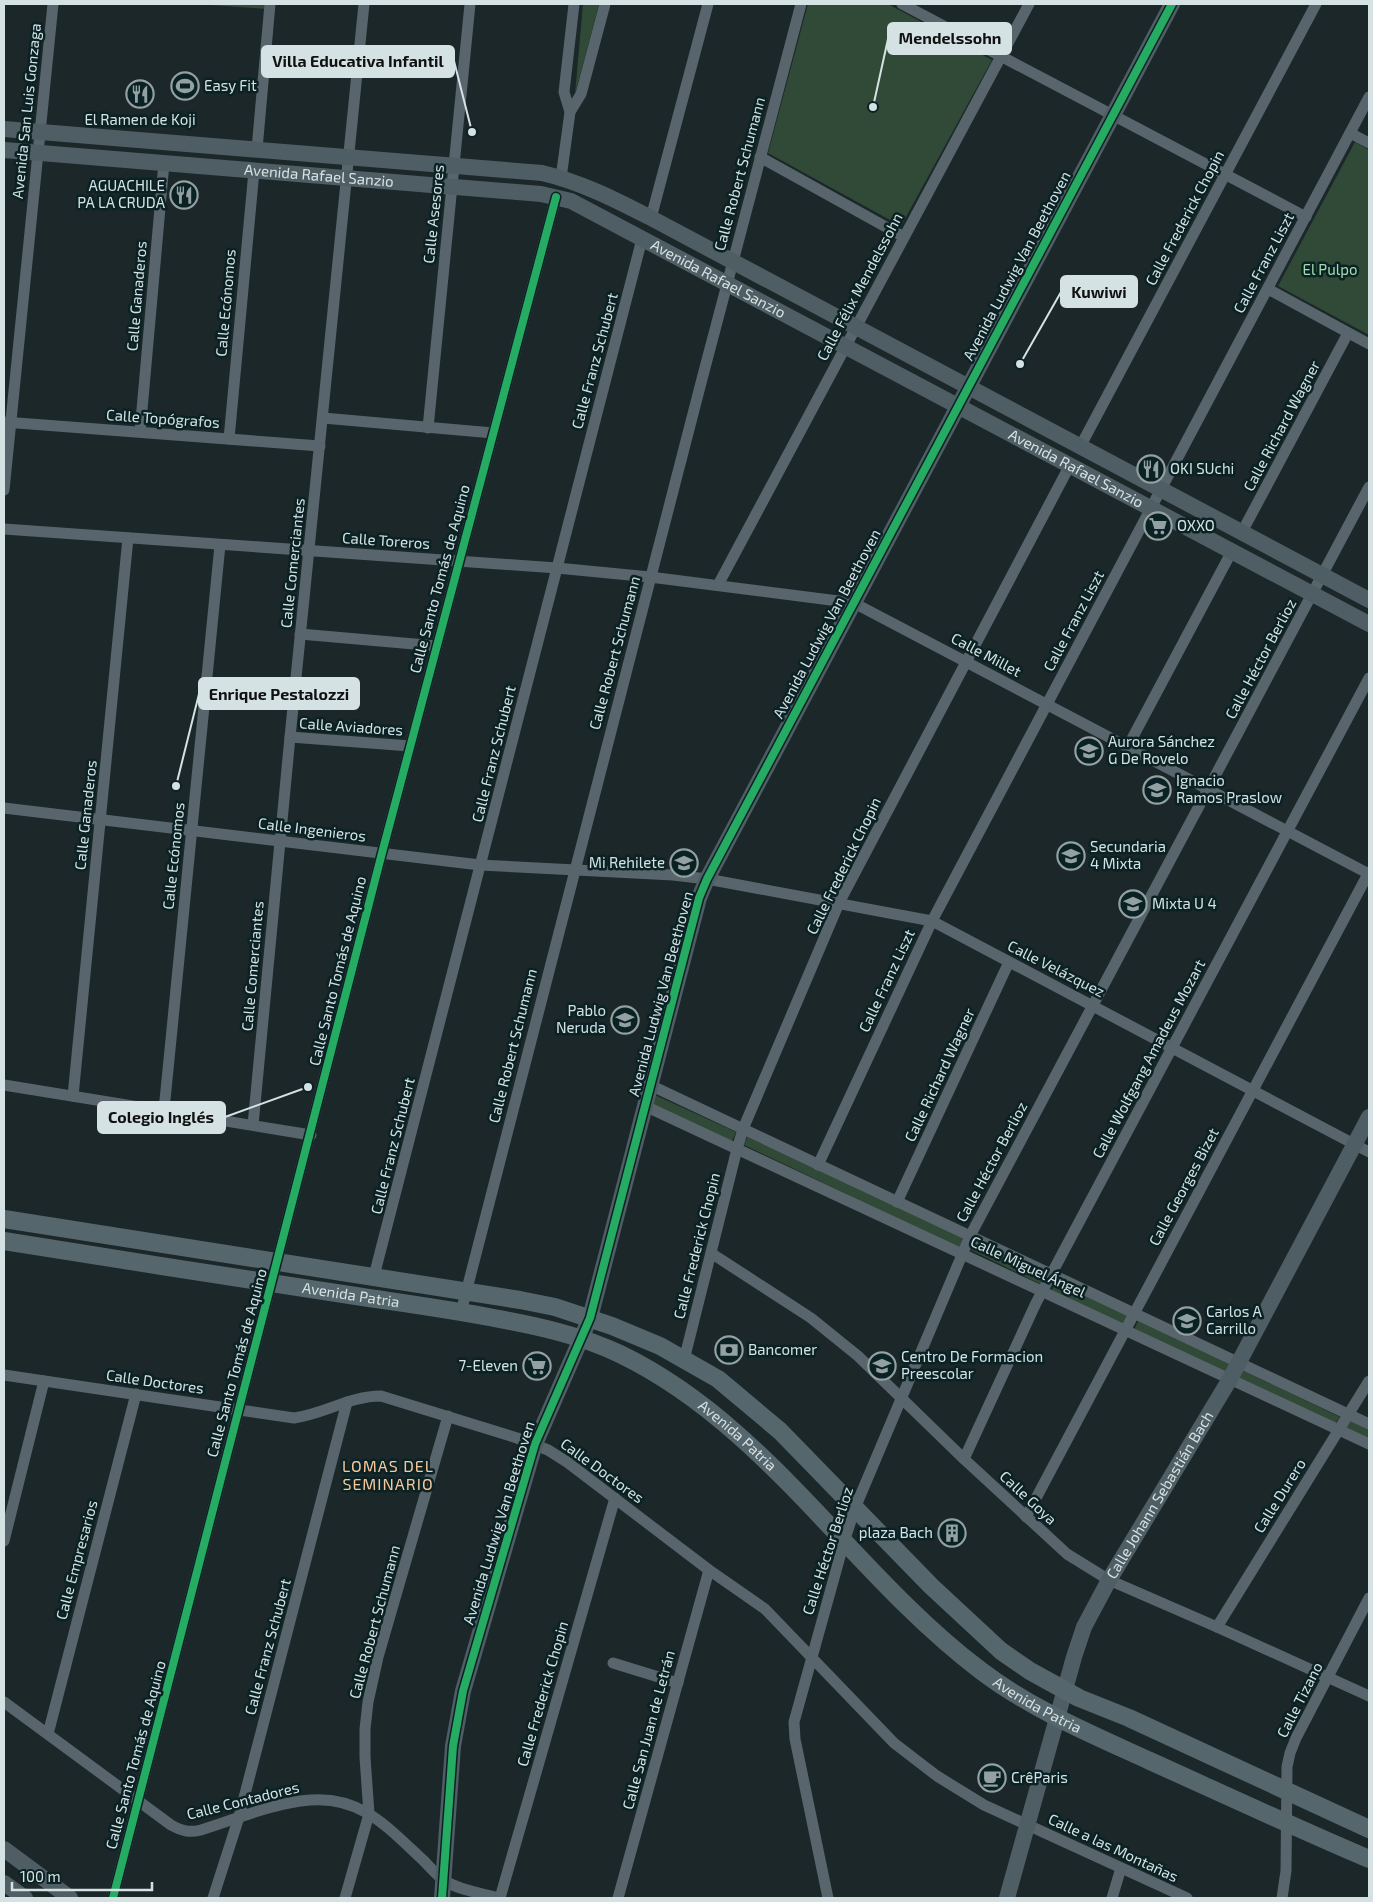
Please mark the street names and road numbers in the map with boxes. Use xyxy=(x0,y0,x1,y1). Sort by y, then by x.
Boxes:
street label: Avenida San Luis Gonzaga xyxy=(8,22,44,199)
street label: Calle Robert Schumann xyxy=(710,95,768,253)
street label: Calle Frederick Chopin xyxy=(1141,147,1227,288)
street label: Avenida Rafael Sanzio xyxy=(244,160,394,190)
street label: Calle Asesores xyxy=(419,164,447,264)
street label: Avenida Ludwig Van Beethoven xyxy=(958,168,1074,363)
street label: Calle Franz Liszt xyxy=(1229,209,1297,316)
street label: Calle Félix Mendelssohn xyxy=(813,210,906,363)
street label: Avenida Rafael Sanzio xyxy=(648,235,789,321)
street label: Calle Ganaderos xyxy=(122,240,150,352)
street label: Calle Ecónomos xyxy=(211,248,239,357)
street label: Calle Franz Schubert xyxy=(567,290,621,431)
street label: Calle Richard Wagner xyxy=(1239,357,1323,494)
street label: Calle Topógrafos xyxy=(106,405,220,431)
street label: Avenida Rafael Sanzio xyxy=(1006,425,1147,511)
street label: Calle Santo Tomás de Aquino xyxy=(405,482,473,675)
street label: Calle Comerciantes xyxy=(276,497,308,629)
street label: Avenida Ludwig Van Beethoven xyxy=(768,526,884,721)
street label: Calle Toreros xyxy=(341,528,431,552)
street label: Calle Franz Liszt xyxy=(1039,567,1107,674)
street label: Calle Robert Schumann xyxy=(585,574,643,732)
street label: Calle Héctor Berlioz xyxy=(1221,595,1299,722)
street label: Calle Millet xyxy=(948,628,1025,680)
street label: Calle Franz Schubert xyxy=(467,683,519,824)
street label: Calle Aviadores xyxy=(298,713,404,739)
street label: Calle Ganaderos xyxy=(70,759,100,871)
street label: Calle Frederick Chopin xyxy=(802,794,884,937)
street label: Calle Ecónomos xyxy=(158,801,188,910)
street label: Calle Ingenieros xyxy=(257,813,367,845)
street label: Calle Santo Tomás de Aquino xyxy=(305,874,369,1067)
street label: Avenida Ludwig Van Beethoven xyxy=(624,889,696,1098)
street label: Calle Comerciantes xyxy=(237,900,267,1032)
street label: Calle Franz Liszt xyxy=(854,926,918,1035)
street label: Calle Velázquez xyxy=(1005,936,1108,1000)
street label: Calle Wolfgang Amadeus Mozart xyxy=(1088,956,1208,1161)
street label: Calle Robert Schumann xyxy=(484,967,540,1125)
street label: Calle Richard Wagner xyxy=(900,1005,978,1144)
street label: Calle Franz Schubert xyxy=(366,1075,418,1216)
street label: Calle Héctor Berlioz xyxy=(952,1098,1030,1225)
street label: Calle Georges Bizet xyxy=(1144,1124,1222,1249)
street label: Calle Frederick Chopin xyxy=(669,1171,723,1321)
street label: Calle Miguel Ángel xyxy=(968,1232,1089,1301)
street label: Calle Santo Tomás de Aquino xyxy=(202,1266,270,1459)
street label: Avenida Patria xyxy=(301,1278,401,1310)
street label: Calle Doctores xyxy=(105,1365,205,1397)
street label: Avenida Patria xyxy=(695,1396,781,1474)
street label: Calle Johann Sebastián Bach xyxy=(1102,1408,1217,1582)
street label: Avenida Ludwig Van Beethoven xyxy=(458,1419,538,1627)
street label: Calle Doctores xyxy=(557,1434,648,1506)
street label: Calle Durero xyxy=(1249,1455,1309,1536)
street label: Calle Goya xyxy=(997,1466,1061,1528)
street label: Calle Héctor Berlioz xyxy=(798,1484,856,1617)
street label: Calle Empresarios xyxy=(51,1498,101,1621)
street label: Calle Robert Schumann xyxy=(345,1543,403,1701)
street label: Calle Franz Schubert xyxy=(240,1576,294,1717)
street label: Calle Frederick Chopin xyxy=(513,1619,571,1768)
street label: Calle San Juan de Letrán xyxy=(618,1648,678,1811)
street label: Calle Santo Tomás de Aquino xyxy=(101,1658,169,1851)
street label: Calle Tizano xyxy=(1272,1659,1326,1740)
street label: Avenida Patria xyxy=(990,1672,1085,1736)
street label: Calle Contadores xyxy=(185,1777,301,1823)
street label: Calle a las Montañas xyxy=(1046,1809,1181,1885)

